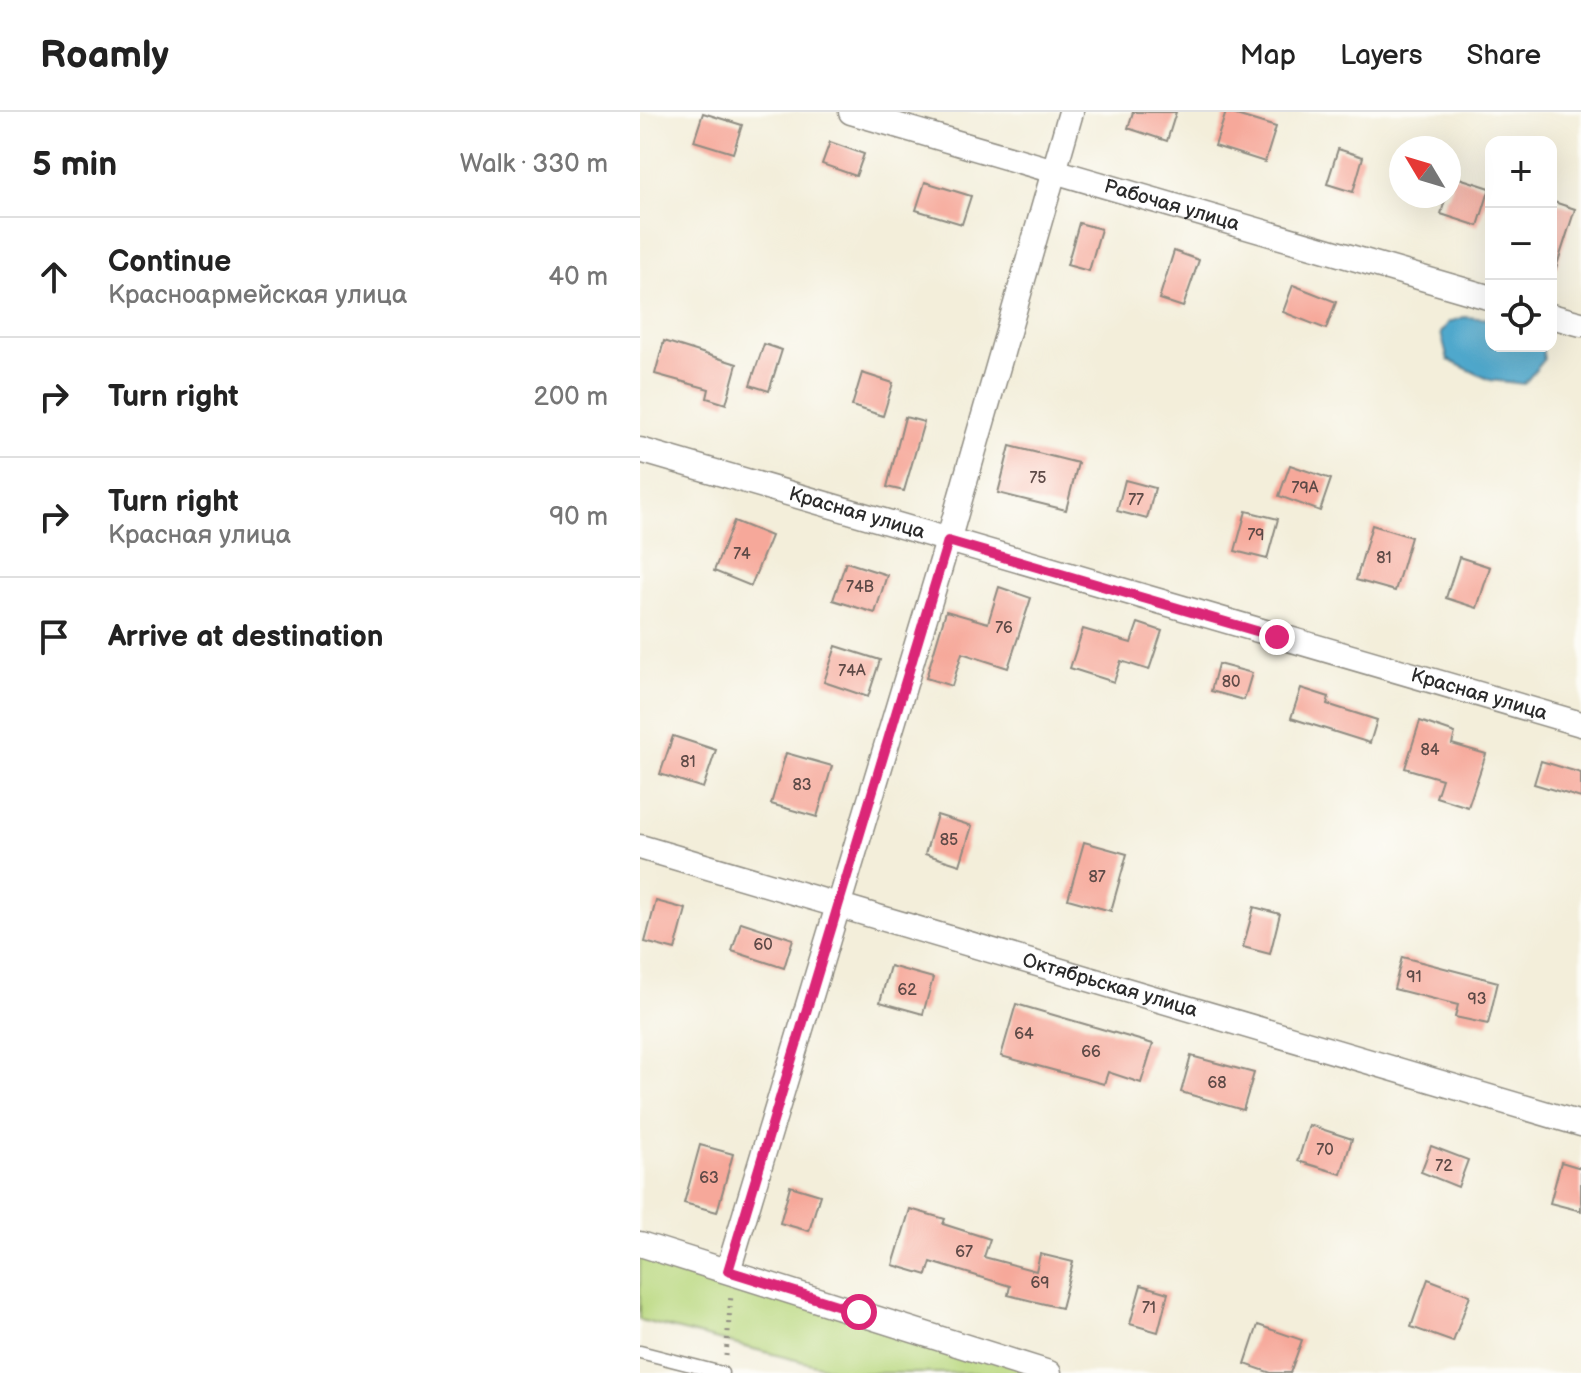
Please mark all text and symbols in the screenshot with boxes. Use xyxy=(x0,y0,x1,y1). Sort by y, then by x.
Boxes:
text: Roamly xyxy=(40,33,169,78)
text: Map xyxy=(1240,39,1296,72)
text: Layers xyxy=(1340,39,1423,72)
text: Share xyxy=(1467,39,1541,72)
north arrow xyxy=(1389,136,1461,208)
map controls xyxy=(1485,136,1557,352)
button: + xyxy=(1485,136,1557,208)
text: 5 min xyxy=(32,144,117,185)
text: Walk · 330 m xyxy=(460,149,608,180)
street label: Рабочая улица xyxy=(1101,174,1242,236)
button: − xyxy=(1485,208,1557,280)
text: Continue xyxy=(108,244,231,280)
icon: ahead xyxy=(32,255,76,299)
text: 40 m xyxy=(548,262,608,293)
text: Красноармейская улица xyxy=(108,280,407,311)
button: locate xyxy=(1485,280,1557,352)
icon: right xyxy=(32,375,76,419)
text: Turn right xyxy=(108,379,239,415)
text: 200 m xyxy=(534,382,608,413)
house number: 75 xyxy=(1029,469,1047,488)
house number: 79А xyxy=(1292,479,1319,498)
street label: Красная улица xyxy=(786,482,928,544)
text: Turn right xyxy=(108,484,239,520)
house number: 77 xyxy=(1128,491,1144,510)
icon: right xyxy=(32,495,76,539)
text: 90 m xyxy=(549,502,608,533)
text: Красная улица xyxy=(108,520,291,551)
house number: 79 xyxy=(1247,526,1265,545)
house number: 74 xyxy=(733,545,751,564)
house number: 81 xyxy=(1376,549,1392,568)
house number: 74В xyxy=(846,578,874,597)
icon: arrive xyxy=(32,615,76,659)
text: Arrive at destination xyxy=(108,619,384,655)
house number: 76 xyxy=(995,619,1013,638)
route end xyxy=(1259,619,1295,655)
house number: 74А xyxy=(838,662,866,681)
street label: Красная улица xyxy=(1408,663,1550,726)
house number: 80 xyxy=(1222,673,1240,692)
house number: 84 xyxy=(1420,741,1440,760)
house number: 81 xyxy=(680,753,696,772)
house number: 83 xyxy=(792,776,812,795)
house number: 85 xyxy=(940,831,958,850)
house number: 87 xyxy=(1088,868,1106,887)
house number: 60 xyxy=(753,936,773,955)
street label: Октябрьская улица xyxy=(1020,948,1201,1023)
house number: 91 xyxy=(1406,968,1422,987)
house number: 62 xyxy=(897,981,917,1000)
house number: 93 xyxy=(1467,990,1487,1009)
house number: 64 xyxy=(1014,1025,1034,1044)
house number: 66 xyxy=(1081,1043,1101,1062)
house number: 68 xyxy=(1207,1074,1227,1093)
house number: 70 xyxy=(1316,1141,1334,1160)
house number: 72 xyxy=(1435,1157,1453,1176)
house number: 63 xyxy=(699,1169,719,1188)
house number: 67 xyxy=(955,1243,973,1262)
house number: 69 xyxy=(1030,1274,1050,1293)
route start xyxy=(841,1294,877,1330)
house number: 71 xyxy=(1142,1299,1156,1318)

